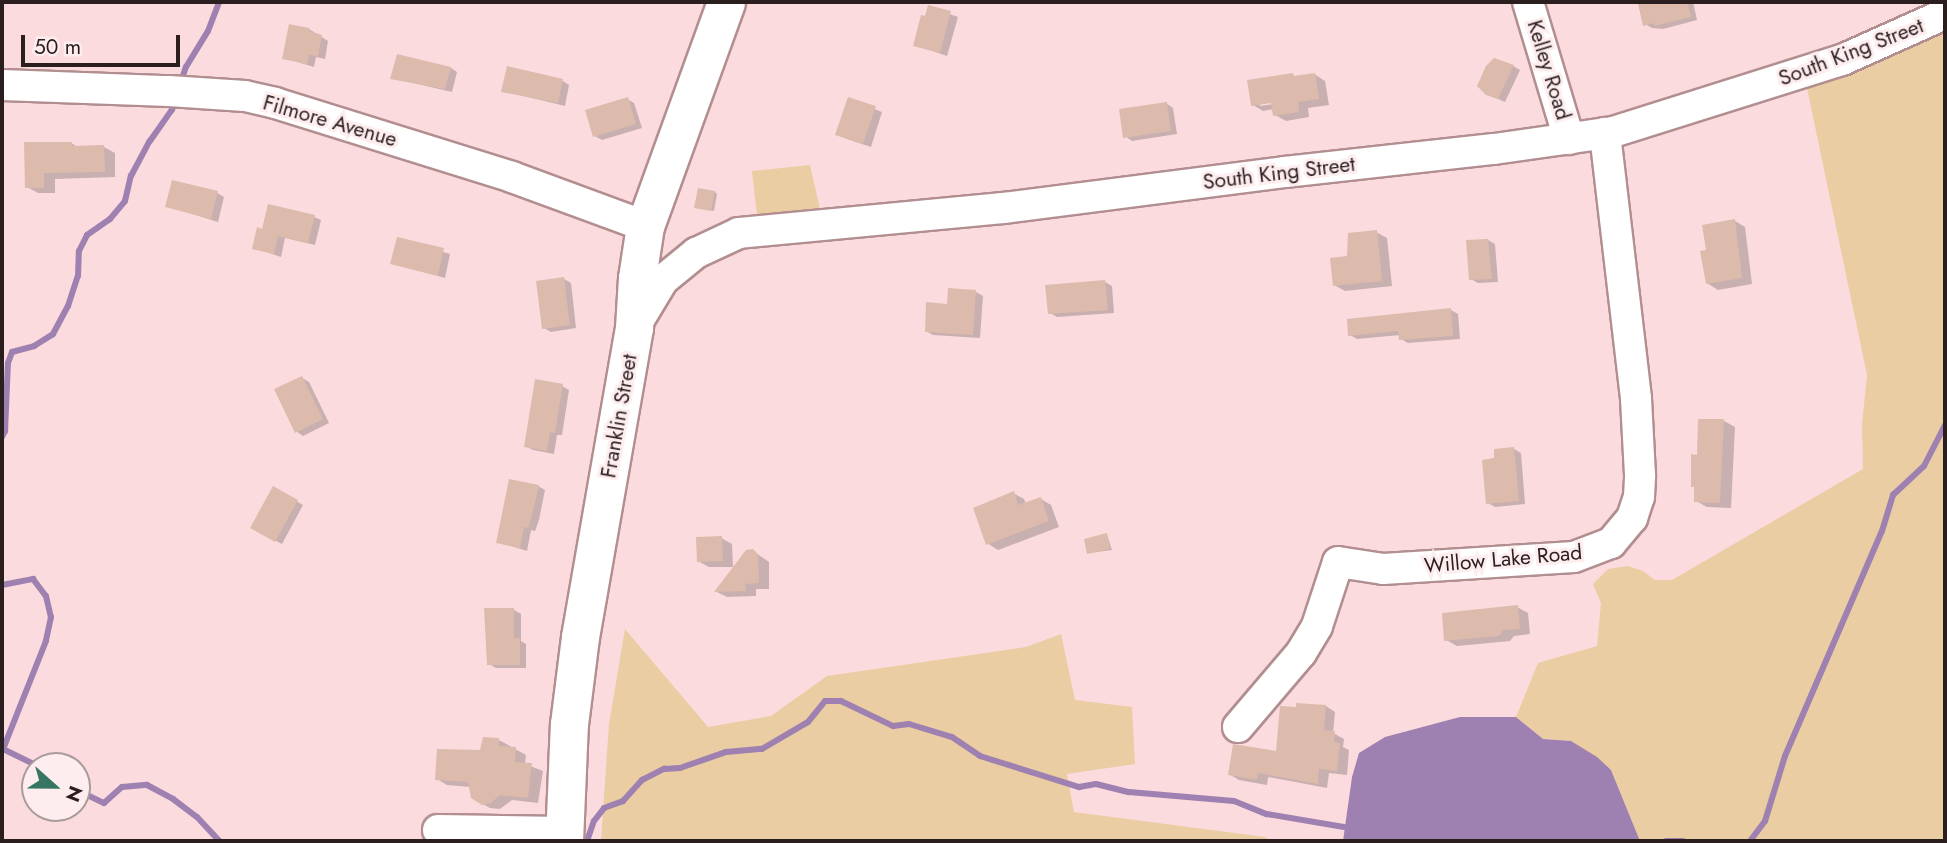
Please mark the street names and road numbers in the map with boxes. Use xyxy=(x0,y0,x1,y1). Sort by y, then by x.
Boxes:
street label: South King Street xyxy=(1775,13,1927,91)
street label: Kelley Road xyxy=(1522,17,1576,123)
street label: Filmore Avenue xyxy=(260,90,400,152)
street label: South King Street xyxy=(1201,151,1357,195)
street label: Franklin Street xyxy=(596,352,642,480)
street label: Willow Lake Road xyxy=(1423,540,1583,578)

